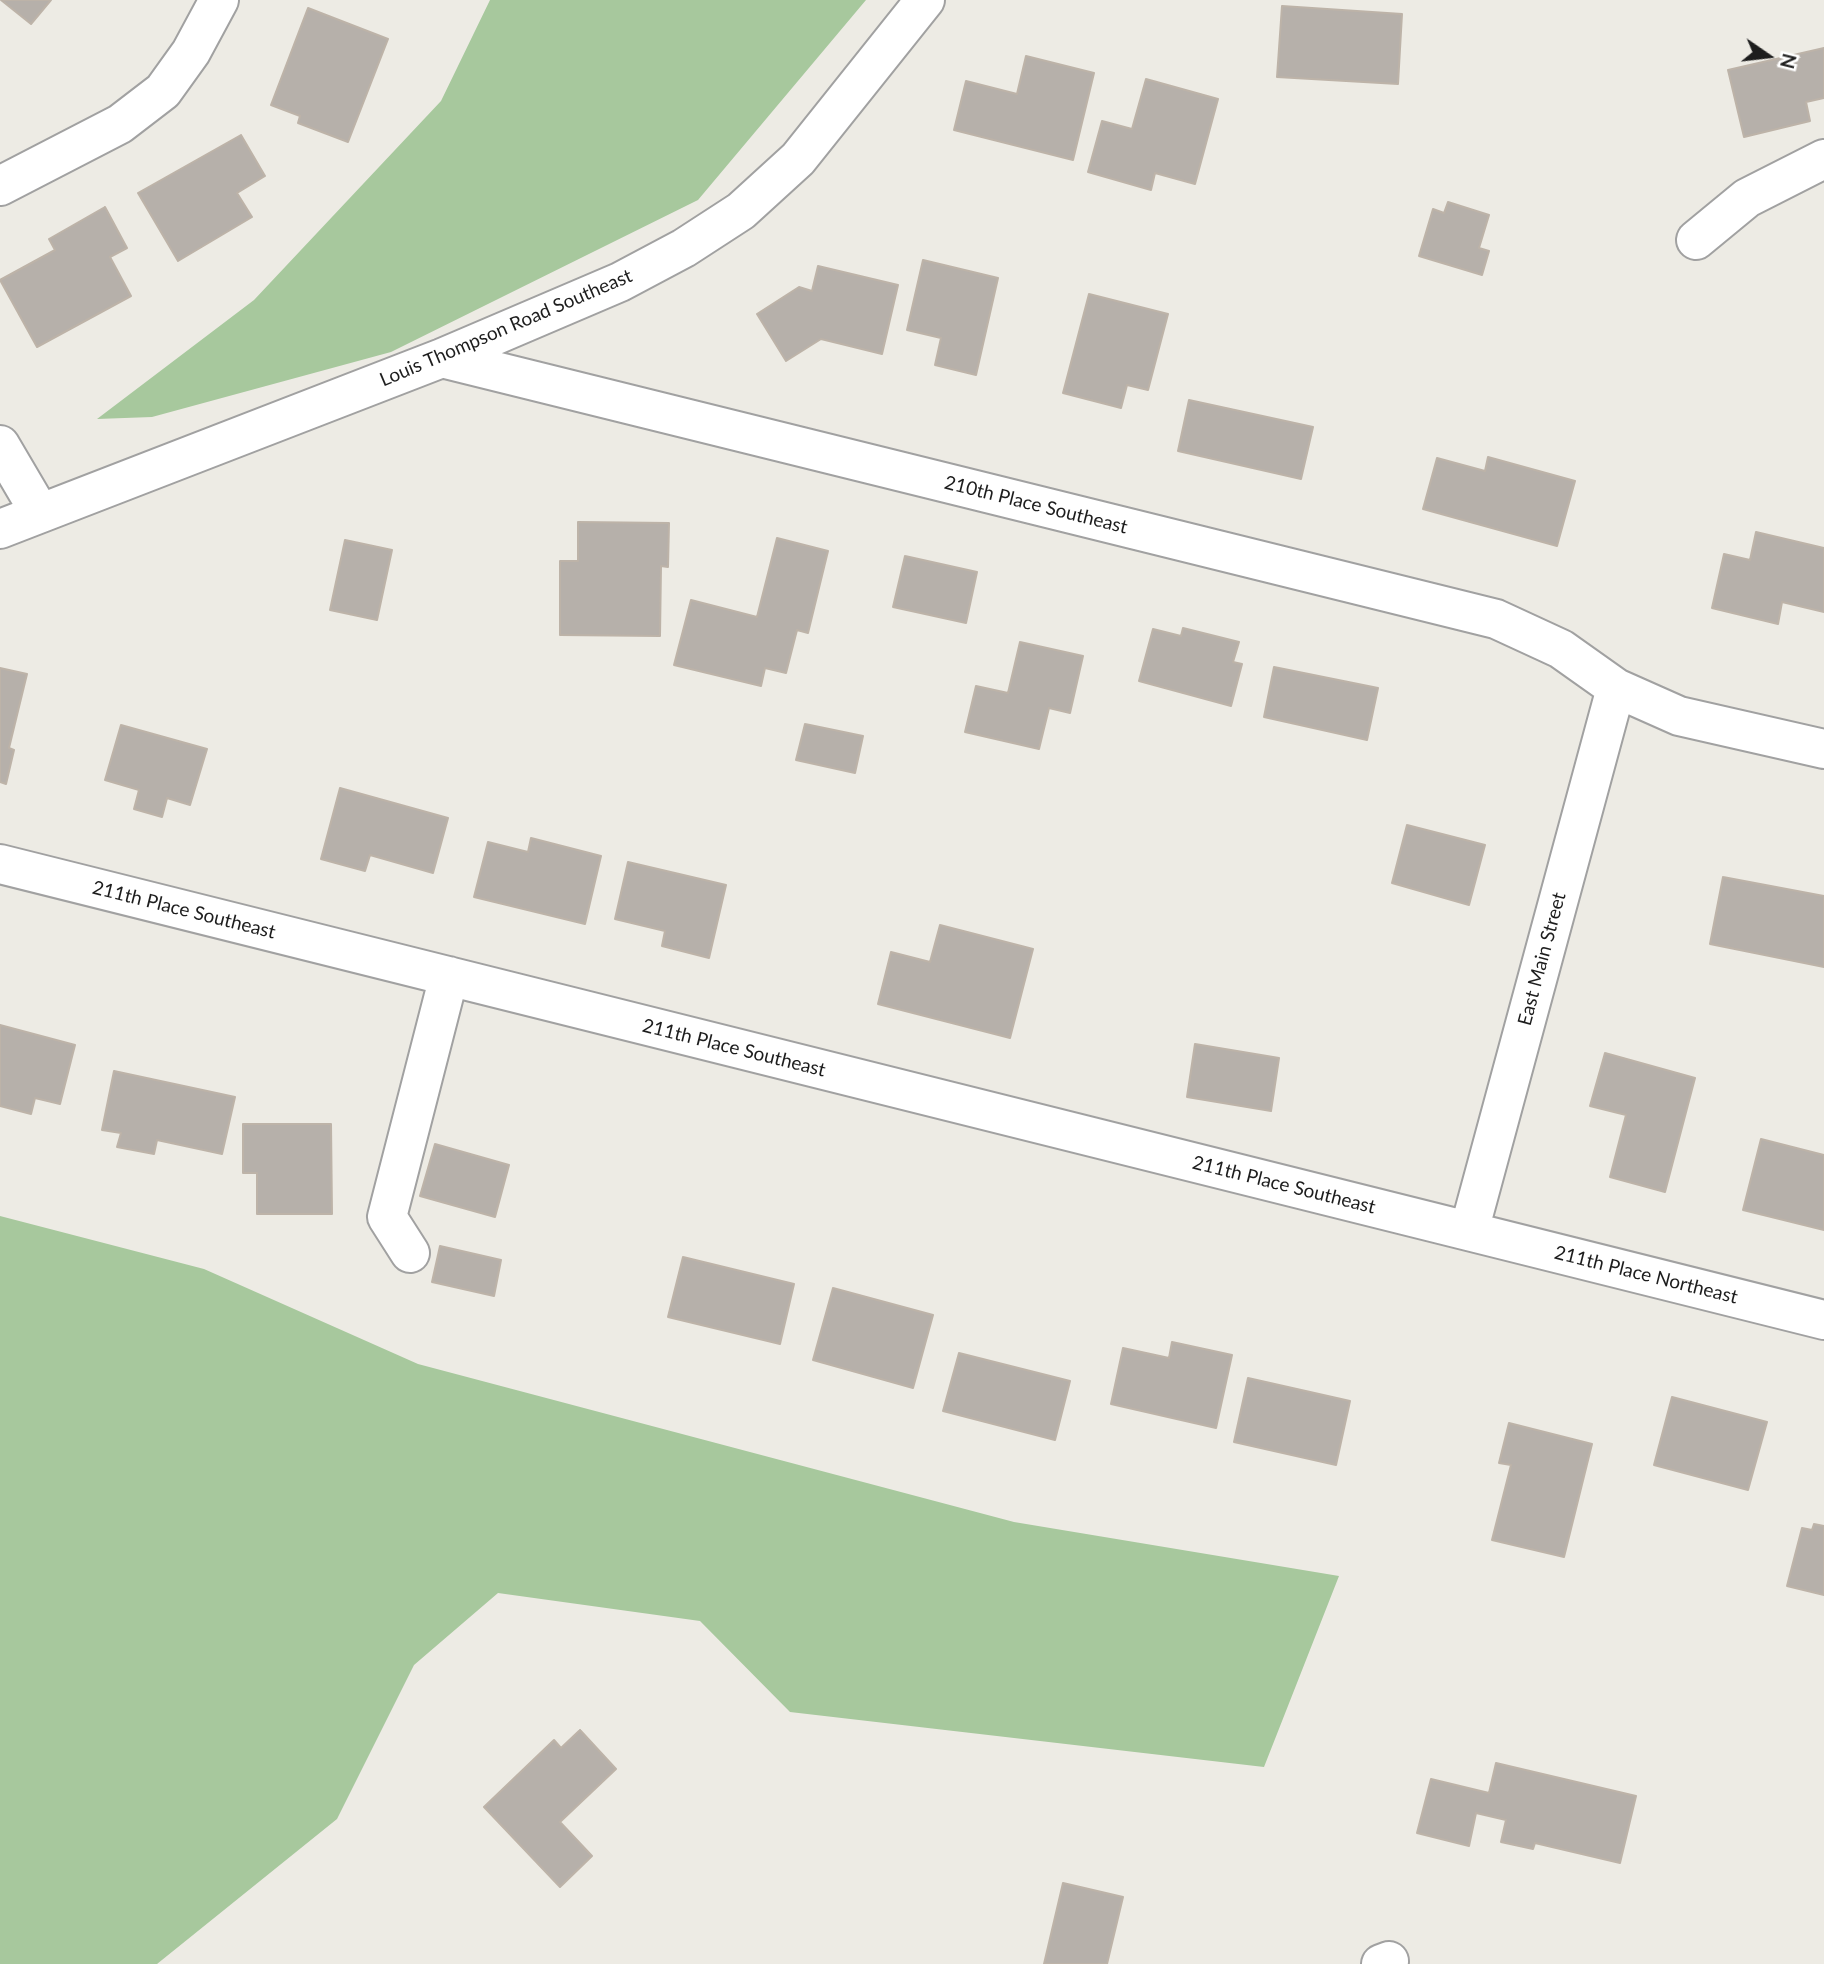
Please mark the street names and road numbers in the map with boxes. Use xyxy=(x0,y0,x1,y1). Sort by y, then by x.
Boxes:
street label: Louis Thompson Road Southeast xyxy=(376,264,636,392)
street label: 210th Place Southeast xyxy=(942,471,1130,539)
street label: 211th Place Southeast xyxy=(90,876,278,944)
street label: East Main Street xyxy=(1513,890,1571,1028)
street label: 211th Place Southeast xyxy=(640,1014,828,1082)
street label: 211th Place Southeast xyxy=(1190,1151,1378,1219)
street label: 211th Place Northeast xyxy=(1552,1241,1740,1309)

